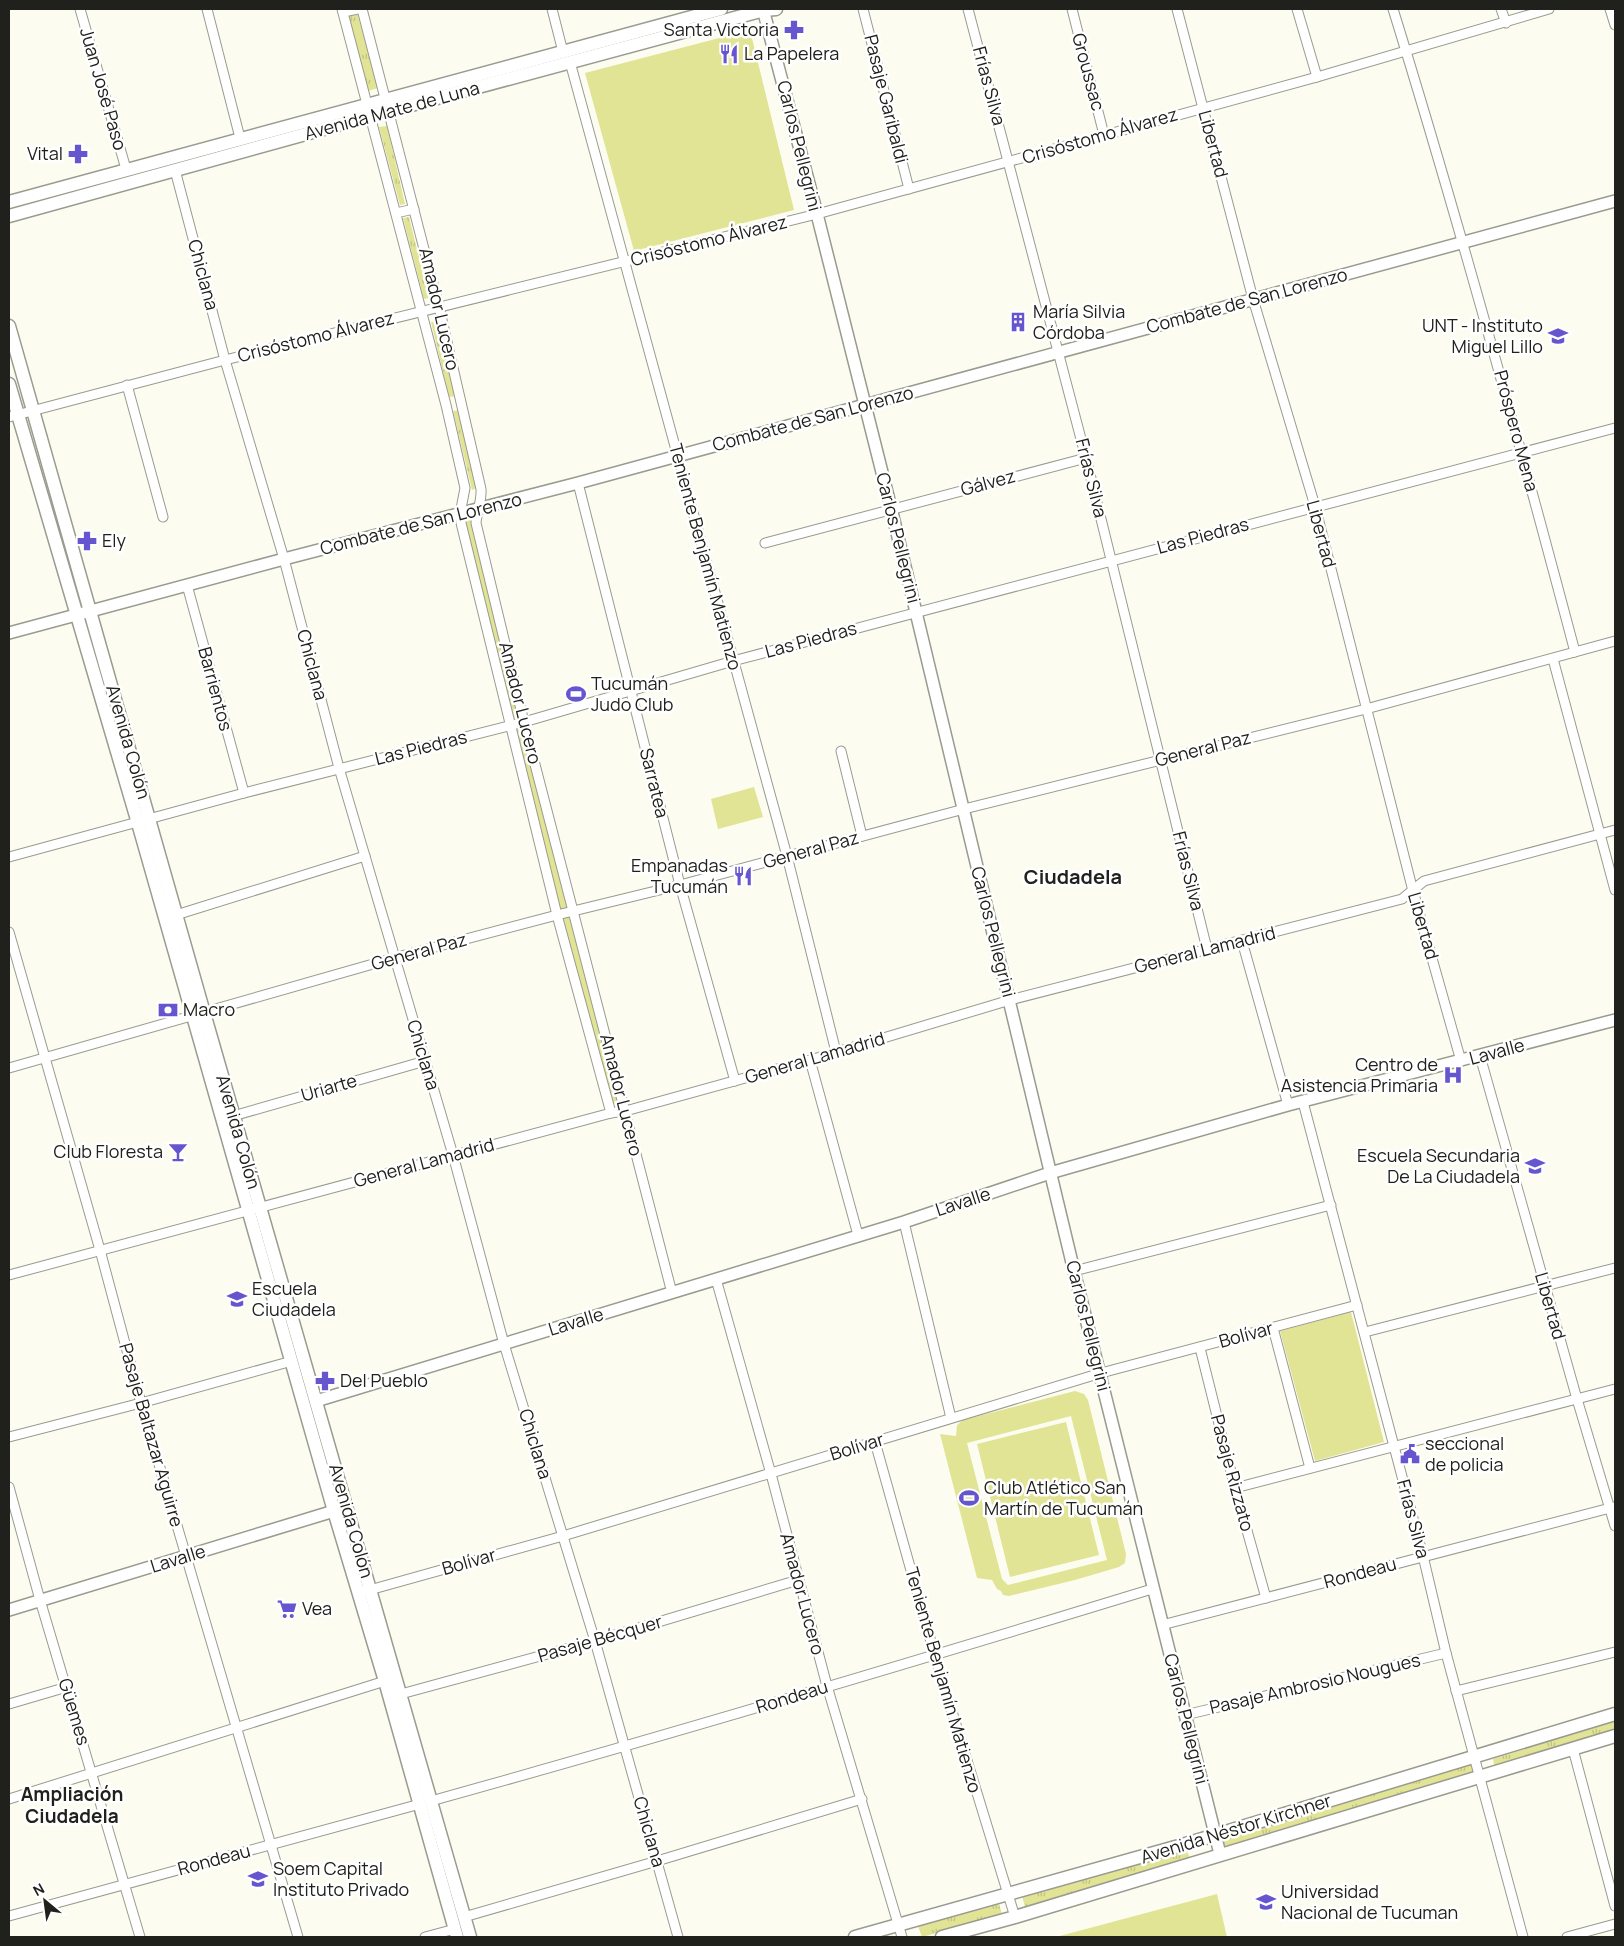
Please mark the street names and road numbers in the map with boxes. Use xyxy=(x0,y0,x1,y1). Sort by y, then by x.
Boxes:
street label: Juan José Paso xyxy=(75,25,133,153)
street label: Groussac xyxy=(1067,30,1111,113)
street label: Pasaje Garibaldi xyxy=(859,32,915,166)
street label: Frías Silva xyxy=(968,44,1012,128)
street label: Avenida Mate de Luna xyxy=(302,75,482,145)
street label: Carlos Pellegrini xyxy=(772,78,828,214)
street label: Crisóstomo Álvarez xyxy=(1019,101,1180,169)
street label: Libertad xyxy=(1193,107,1234,180)
street label: Crisóstomo Álvarez xyxy=(628,209,790,271)
street label: Chiclana xyxy=(183,237,225,313)
street label: Amador Lucero xyxy=(414,245,466,372)
street label: Combate de San Lorenzo xyxy=(1144,262,1350,338)
street label: Crisóstomo Álvarez xyxy=(235,305,397,367)
street label: Próspero Mena xyxy=(1489,367,1545,494)
street label: Combate de San Lorenzo xyxy=(710,380,916,456)
street label: Frías Silva xyxy=(1071,436,1113,520)
street label: Teniente Benjamín Matienzo xyxy=(664,441,748,673)
street label: Gálvez xyxy=(958,463,1018,501)
street label: Carlos Pellegrini xyxy=(871,470,927,606)
street label: Combate de San Lorenzo xyxy=(317,486,524,560)
street label: Libertad xyxy=(1301,497,1342,570)
street label: Las Piedras xyxy=(1154,511,1251,559)
street label: Las Piedras xyxy=(762,615,859,663)
street label: Chiclana xyxy=(292,627,334,703)
street label: Amador Lucero xyxy=(494,639,548,766)
street label: Barrientos xyxy=(193,644,239,733)
street label: Avenida Colón xyxy=(101,682,157,802)
street label: Las Piedras xyxy=(372,724,469,770)
street label: General Paz xyxy=(1152,725,1253,772)
street label: Sarratea xyxy=(635,745,675,820)
street label: General Paz xyxy=(760,825,861,873)
street label: Frías Silva xyxy=(1168,829,1210,913)
street label: Carlos Pellegrini xyxy=(966,864,1022,1000)
street label: Libertad xyxy=(1403,889,1445,962)
street label: General Lamadrid xyxy=(1132,920,1278,978)
street label: General Paz xyxy=(368,927,469,975)
street label: Chiclana xyxy=(402,1017,446,1093)
street label: General Lamadrid xyxy=(742,1026,887,1088)
street label: Amador Lucero xyxy=(595,1031,649,1158)
street label: Lavalle xyxy=(1466,1032,1527,1070)
street label: Uriarte xyxy=(298,1068,360,1106)
street label: Avenida Colón xyxy=(211,1072,267,1192)
street label: General Lamadrid xyxy=(351,1132,497,1192)
street label: Lavalle xyxy=(932,1181,993,1221)
street label: Carlos Pellegrini xyxy=(1061,1258,1117,1394)
street label: Libertad xyxy=(1530,1269,1572,1342)
street label: Lavalle xyxy=(545,1301,606,1341)
street label: Bolívar xyxy=(1216,1315,1276,1353)
street label: Pasaje Baltazar Aguirre xyxy=(114,1340,190,1530)
street label: Chiclana xyxy=(514,1406,558,1482)
street label: Pasaje Rizzato xyxy=(1206,1412,1260,1534)
street label: Bolívar xyxy=(827,1426,887,1466)
street label: Avenida Colón xyxy=(324,1461,380,1581)
street label: Frías Silva xyxy=(1392,1477,1436,1561)
street label: Amador Lucero xyxy=(775,1530,831,1657)
street label: Lavalle xyxy=(147,1538,208,1578)
street label: Bolívar xyxy=(439,1542,499,1580)
street label: Rondeau xyxy=(1321,1551,1399,1593)
street label: Teniente Benjamín Matienzo xyxy=(900,1564,988,1795)
street label: Pasaje Bécquer xyxy=(535,1609,665,1667)
street label: Pasaje Ambrosio Nougues xyxy=(1207,1647,1423,1719)
street label: Carlos Pellegrini xyxy=(1159,1651,1215,1787)
street label: Rondeau xyxy=(753,1674,831,1718)
street label: Güemes xyxy=(53,1675,96,1748)
street label: Avenida Néstor Kirchner xyxy=(1137,1787,1334,1869)
street label: Chiclana xyxy=(628,1794,671,1870)
street label: Rondeau xyxy=(175,1838,253,1880)

